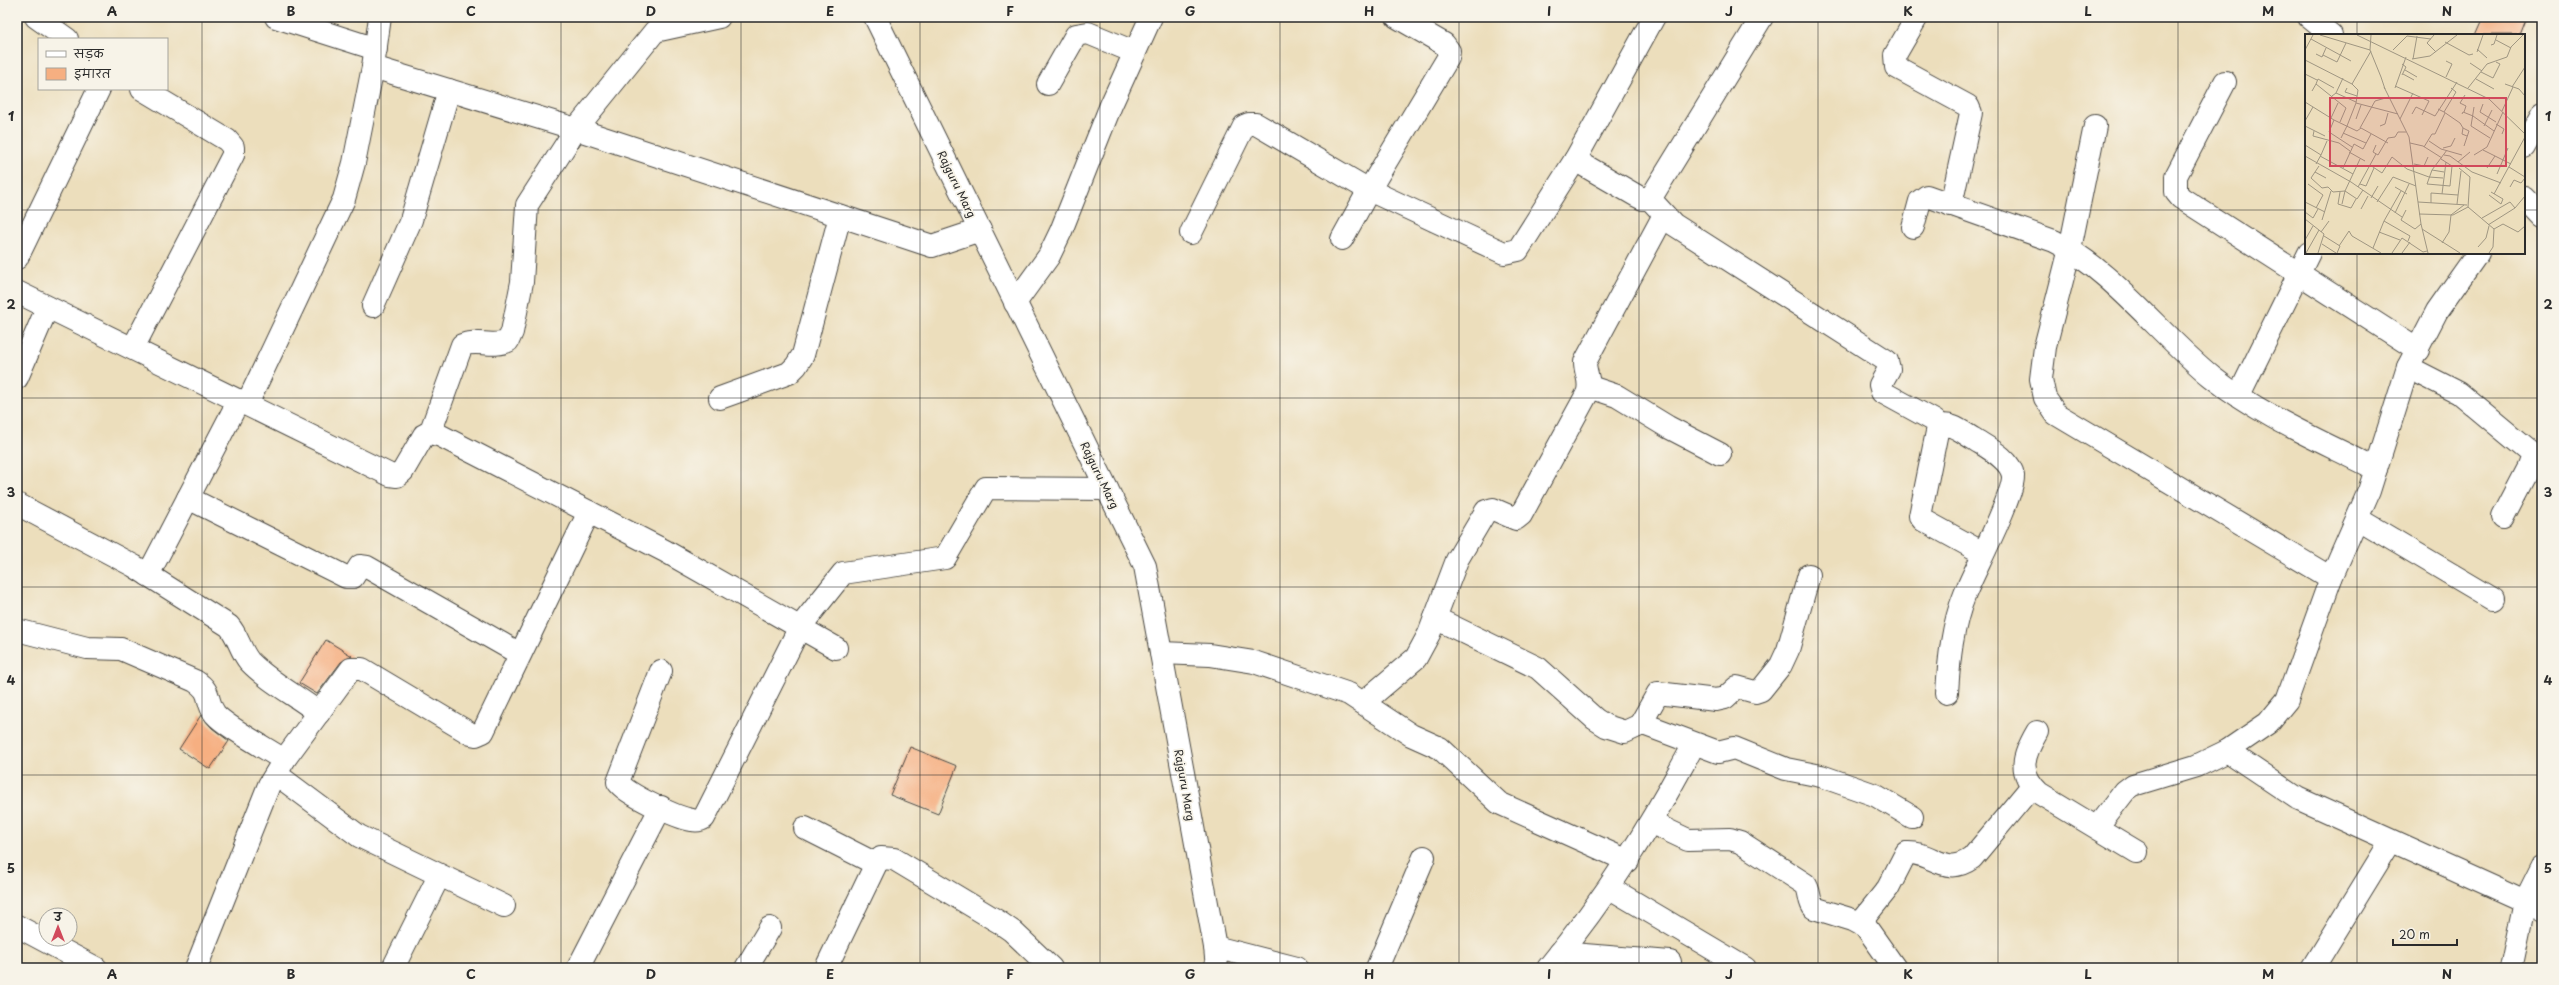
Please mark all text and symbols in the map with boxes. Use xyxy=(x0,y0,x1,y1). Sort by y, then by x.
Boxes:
text: A xyxy=(107,1,117,20)
text: B xyxy=(287,1,296,20)
text: C xyxy=(466,1,476,20)
text: D xyxy=(646,1,656,20)
text: E xyxy=(826,1,834,20)
text: F xyxy=(1006,1,1014,20)
text: G xyxy=(1185,1,1195,20)
text: H xyxy=(1364,1,1374,20)
text: I xyxy=(1547,1,1551,20)
text: J xyxy=(1725,1,1733,20)
text: K xyxy=(1903,1,1913,20)
text: L xyxy=(2084,1,2092,20)
text: M xyxy=(2262,1,2274,20)
text: N xyxy=(2442,1,2452,20)
inset map xyxy=(2305,34,2525,254)
legend xyxy=(38,38,168,90)
text: सड़क xyxy=(73,44,105,62)
text: इमारत xyxy=(74,64,112,82)
text: 1 xyxy=(8,106,14,125)
text: 1 xyxy=(2545,106,2551,125)
street label: Rajguru Marg xyxy=(933,148,981,220)
text: 2 xyxy=(6,294,16,313)
text: 2 xyxy=(2543,294,2553,313)
street label: Rajguru Marg xyxy=(1076,439,1124,511)
text: 3 xyxy=(7,482,16,501)
text: 3 xyxy=(2544,482,2553,501)
text: 4 xyxy=(7,670,16,689)
text: 4 xyxy=(2544,670,2553,689)
street label: Rajguru Marg xyxy=(1170,748,1200,822)
text: 5 xyxy=(7,858,15,877)
text: 5 xyxy=(2544,858,2552,877)
north arrow xyxy=(38,907,78,947)
text: उ xyxy=(53,908,63,925)
scale bar xyxy=(2393,921,2457,947)
text: 20 m xyxy=(2399,925,2430,943)
text: A xyxy=(107,964,117,983)
text: B xyxy=(287,964,296,983)
text: C xyxy=(466,964,476,983)
text: D xyxy=(646,964,656,983)
text: E xyxy=(826,964,834,983)
text: F xyxy=(1006,964,1014,983)
text: G xyxy=(1185,964,1195,983)
text: H xyxy=(1364,964,1374,983)
text: I xyxy=(1547,964,1551,983)
text: J xyxy=(1725,964,1733,983)
text: K xyxy=(1903,964,1913,983)
text: L xyxy=(2084,964,2092,983)
text: M xyxy=(2262,964,2274,983)
text: N xyxy=(2442,964,2452,983)

